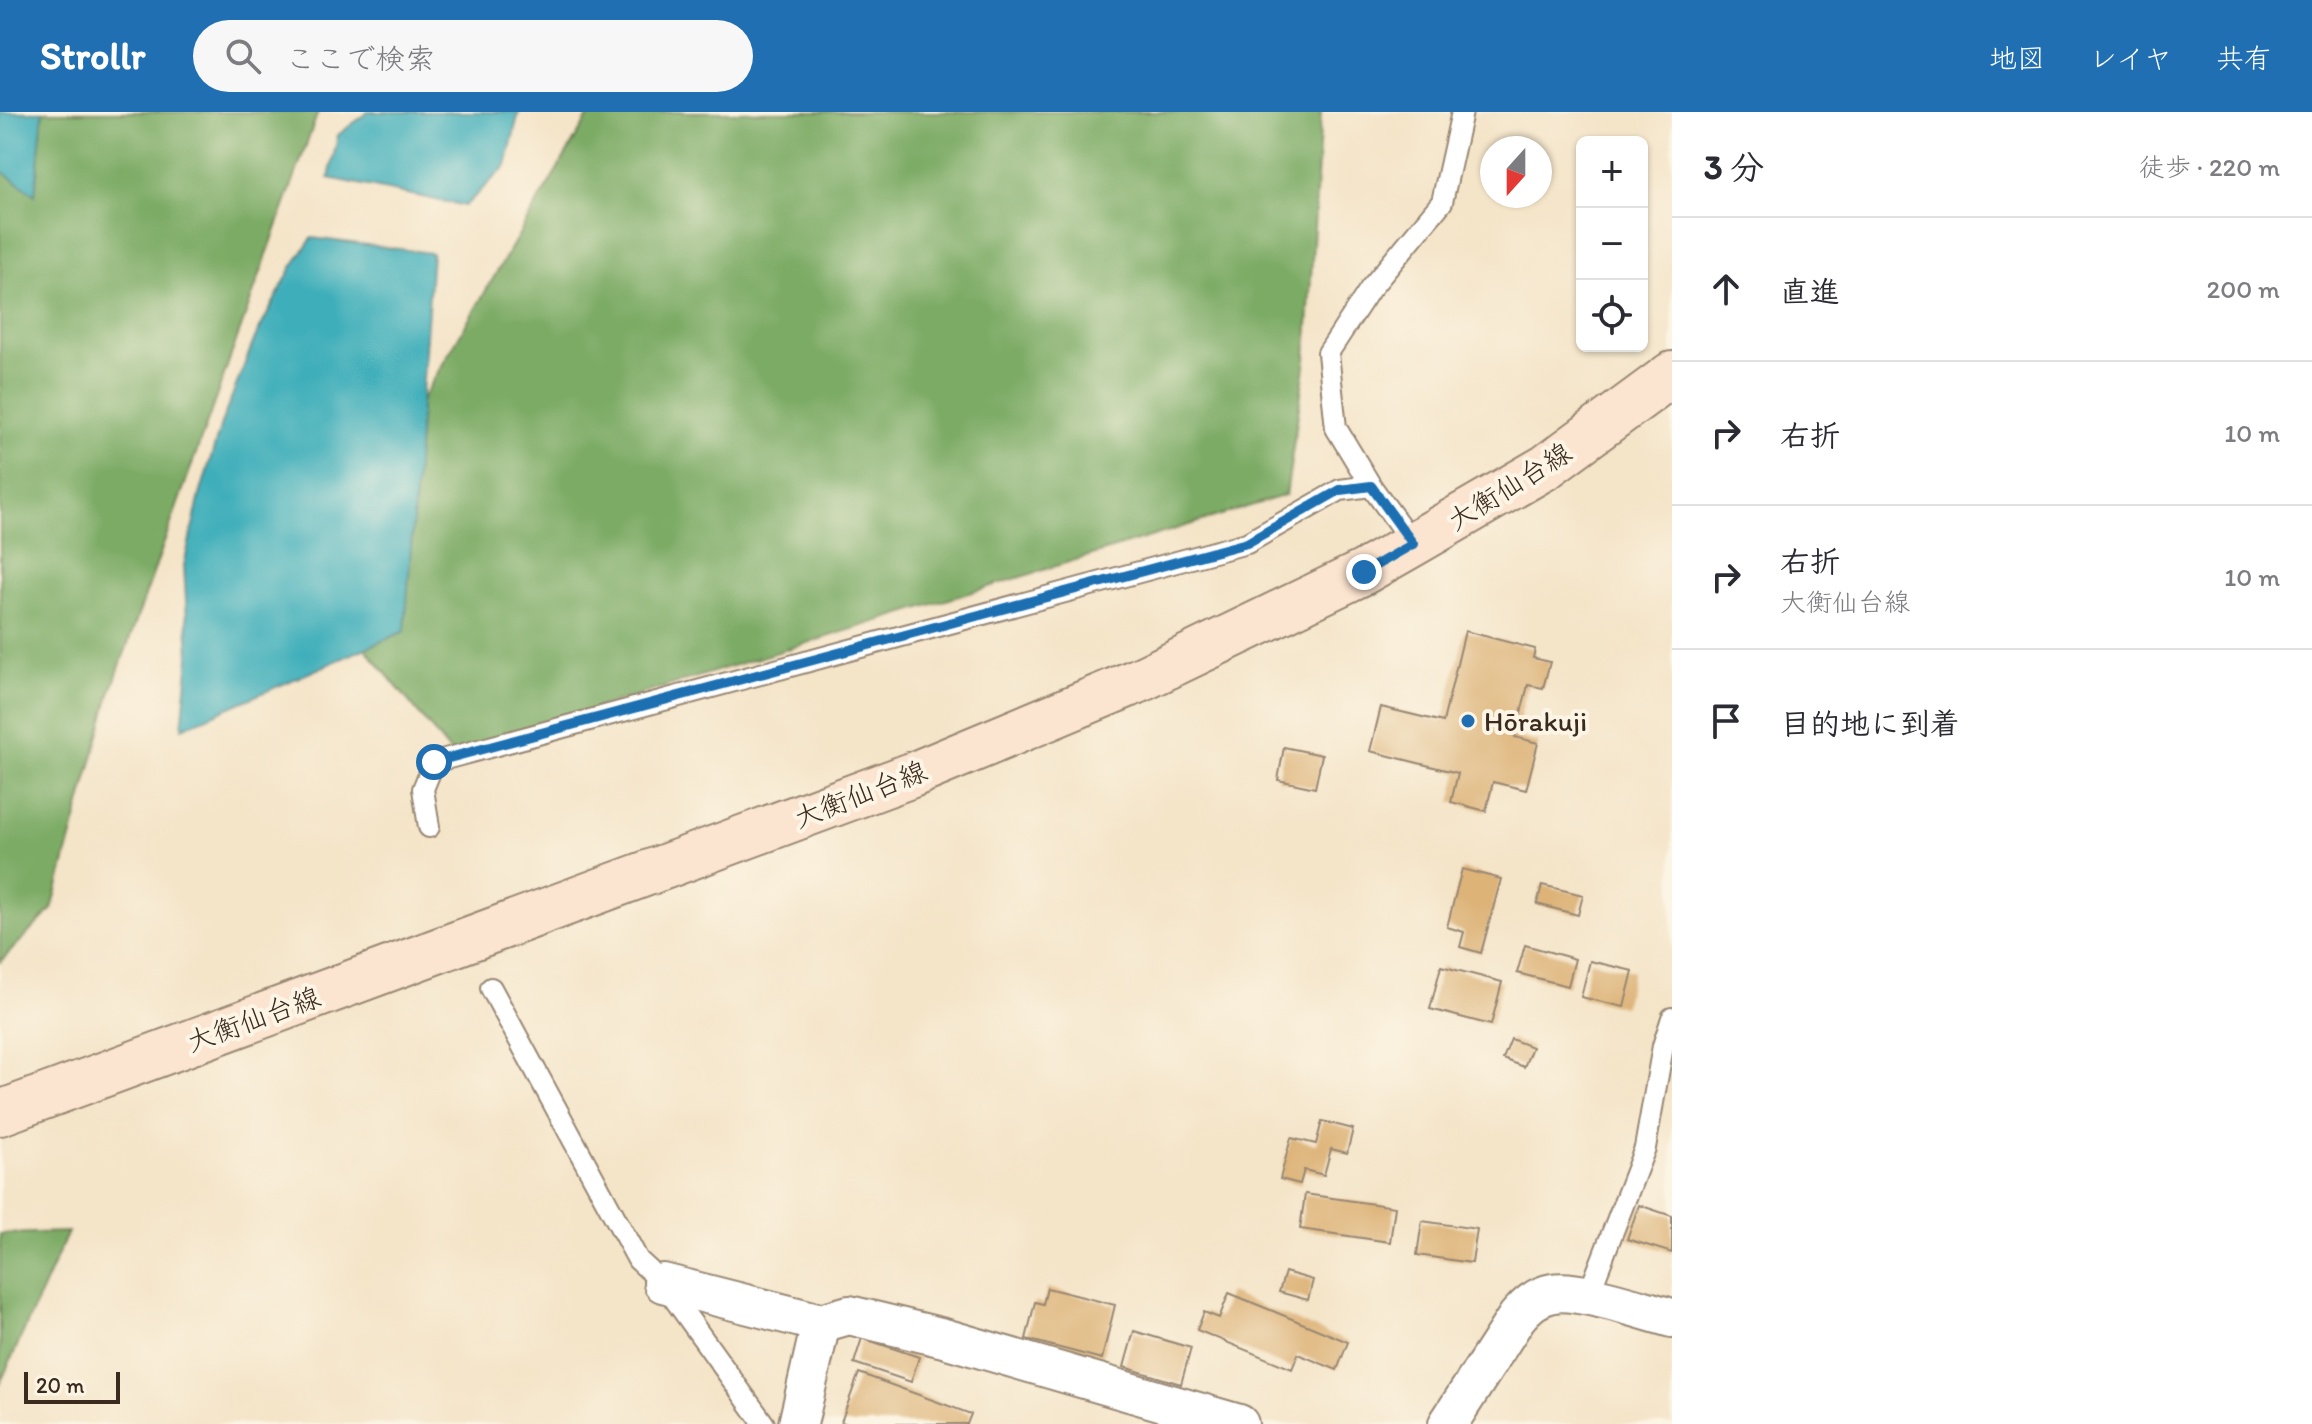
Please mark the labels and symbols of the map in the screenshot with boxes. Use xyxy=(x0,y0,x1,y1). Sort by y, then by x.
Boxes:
north arrow xyxy=(1480,136,1552,208)
street label: 大衡仙台線 xyxy=(1441,434,1577,538)
route end xyxy=(1346,554,1382,590)
place label: Hōrakuji xyxy=(1484,704,1587,738)
marker: Hōrakuji xyxy=(1459,712,1477,730)
route start xyxy=(416,744,452,780)
street label: 大衡仙台線 xyxy=(789,753,931,835)
street label: 大衡仙台線 xyxy=(181,979,325,1059)
scale bar xyxy=(24,1368,120,1404)

